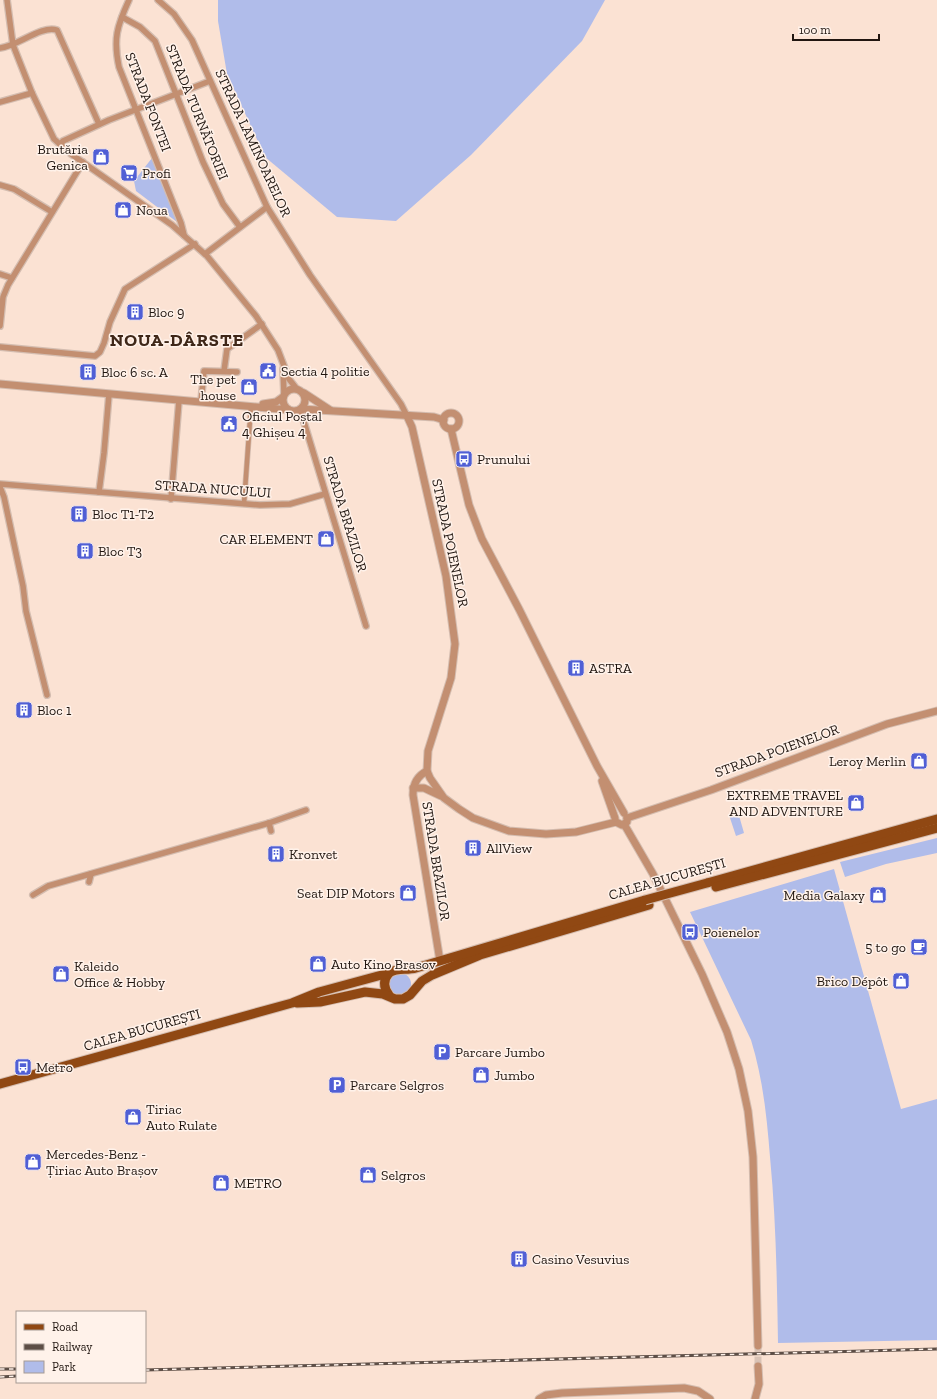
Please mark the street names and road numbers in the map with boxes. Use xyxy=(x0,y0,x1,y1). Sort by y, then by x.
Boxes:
street label: STRADA TURNĂTORIEI xyxy=(162,42,232,182)
street label: STRADA FONTEI xyxy=(121,50,175,154)
street label: STRADA LAMINOARELOR xyxy=(211,67,295,220)
street label: STRADA BRAZILOR xyxy=(319,454,371,574)
street label: STRADA NUCULUI xyxy=(154,476,272,502)
street label: STRADA POIENELOR xyxy=(428,477,472,609)
street label: STRADA POIENELOR xyxy=(713,721,842,781)
street label: STRADA BRAZILOR xyxy=(418,800,454,922)
street label: CALEA BUCUREȘTI xyxy=(607,854,727,904)
street label: CALEA BUCUREȘTI xyxy=(82,1005,202,1055)

